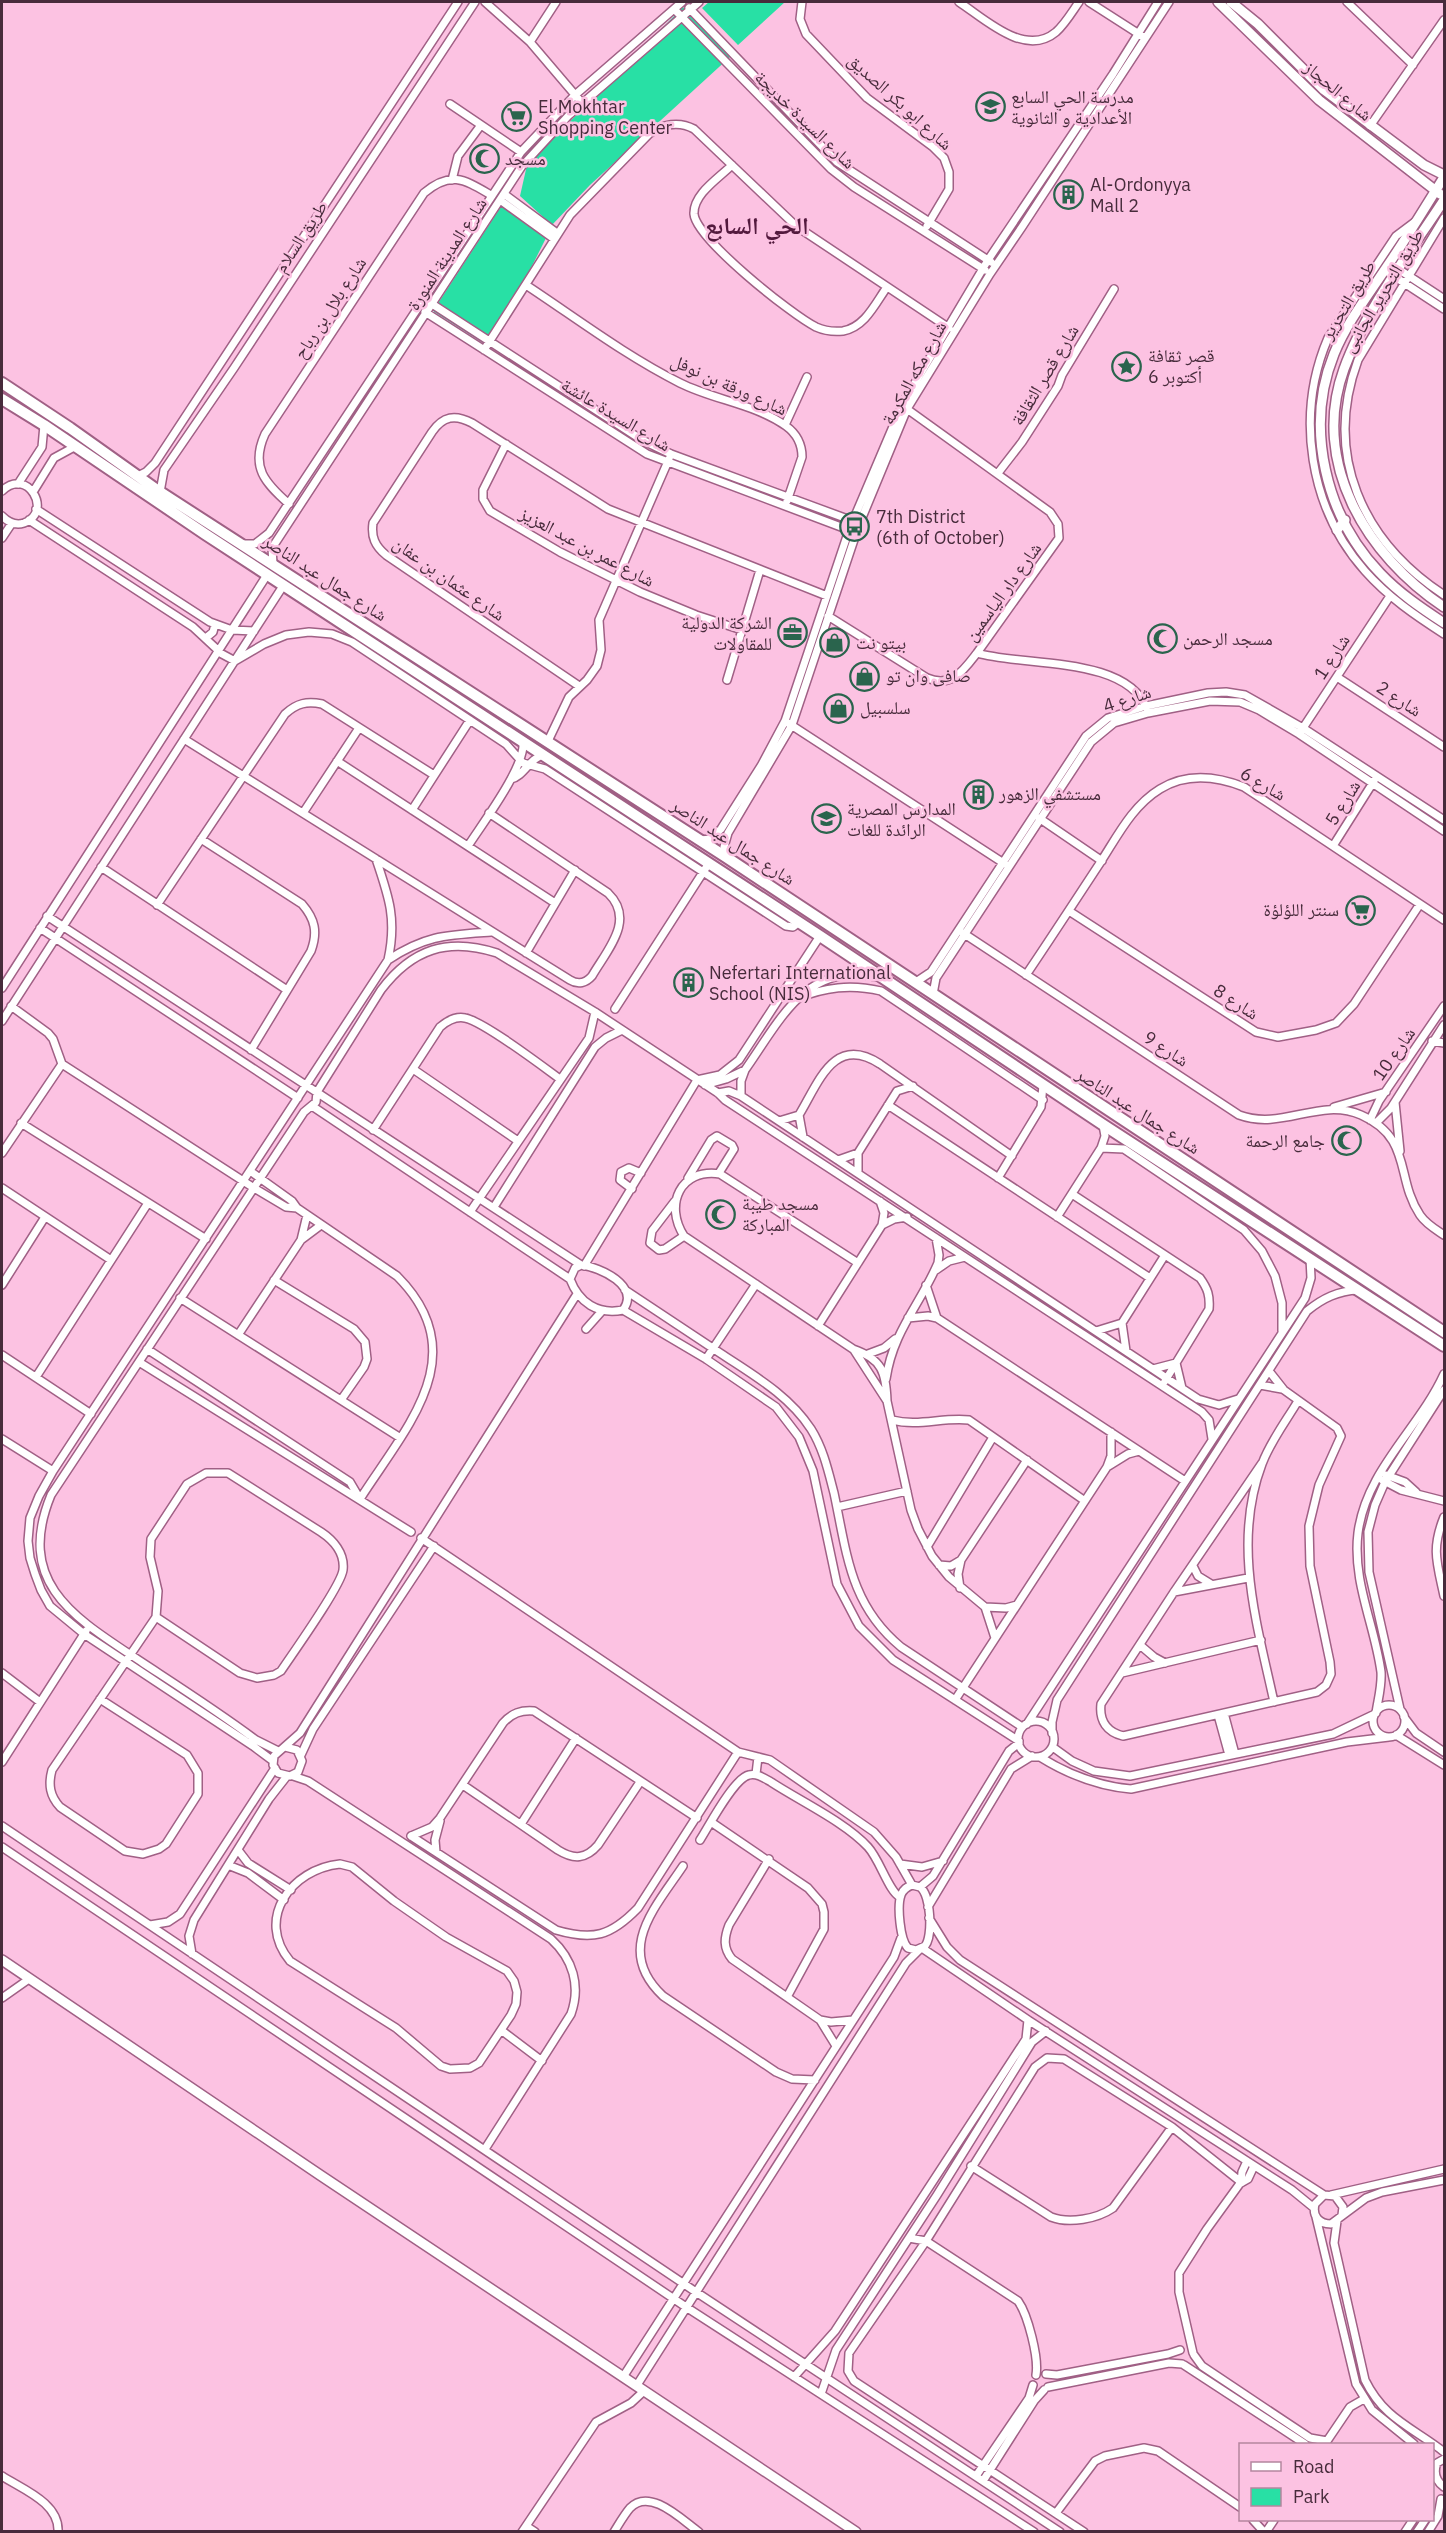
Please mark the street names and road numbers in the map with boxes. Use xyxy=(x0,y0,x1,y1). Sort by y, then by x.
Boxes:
street label: شارع ابو بكر الصديق xyxy=(843,48,958,155)
street label: شارع الحجاز xyxy=(1299,55,1377,126)
street label: شارع السيدة خديجة xyxy=(750,66,861,174)
street label: شارع المدينة المنورة xyxy=(402,193,492,314)
street label: طريق السلام xyxy=(269,197,333,277)
street label: طريق التحرير الجانبى xyxy=(1338,225,1428,357)
street label: شارع بلال بن رباح xyxy=(288,252,372,364)
street label: طريق التحرير xyxy=(1316,257,1380,343)
street label: شارع مكه المكرمة xyxy=(876,317,951,429)
street label: شارع قصر الثقافة xyxy=(1006,320,1084,429)
street label: شارع ورقة بن نوفل xyxy=(667,349,791,420)
street label: شارع السيدة عائشة xyxy=(557,373,675,456)
street label: شارع عمر بن عبد العزيز xyxy=(515,501,659,592)
street label: شارع جمال عبد الناصر xyxy=(258,528,392,626)
street label: شارع عثمان بن عفان xyxy=(389,531,510,626)
street label: شارع دار الياسمين xyxy=(959,538,1046,646)
street label: شارع 1 xyxy=(1309,630,1355,684)
street label: شارع 2 xyxy=(1372,676,1426,722)
street label: شارع 4 xyxy=(1100,680,1154,717)
street label: شارع 6 xyxy=(1236,761,1290,806)
street label: شارع 5 xyxy=(1320,776,1365,830)
street label: شارع جمال عبد الناصر xyxy=(666,792,800,890)
street label: شارع 8 xyxy=(1209,979,1263,1025)
street label: شارع 10 xyxy=(1367,1023,1420,1085)
street label: شارع 9 xyxy=(1139,1026,1193,1072)
street label: شارع جمال عبد الناصر xyxy=(1071,1061,1205,1159)

